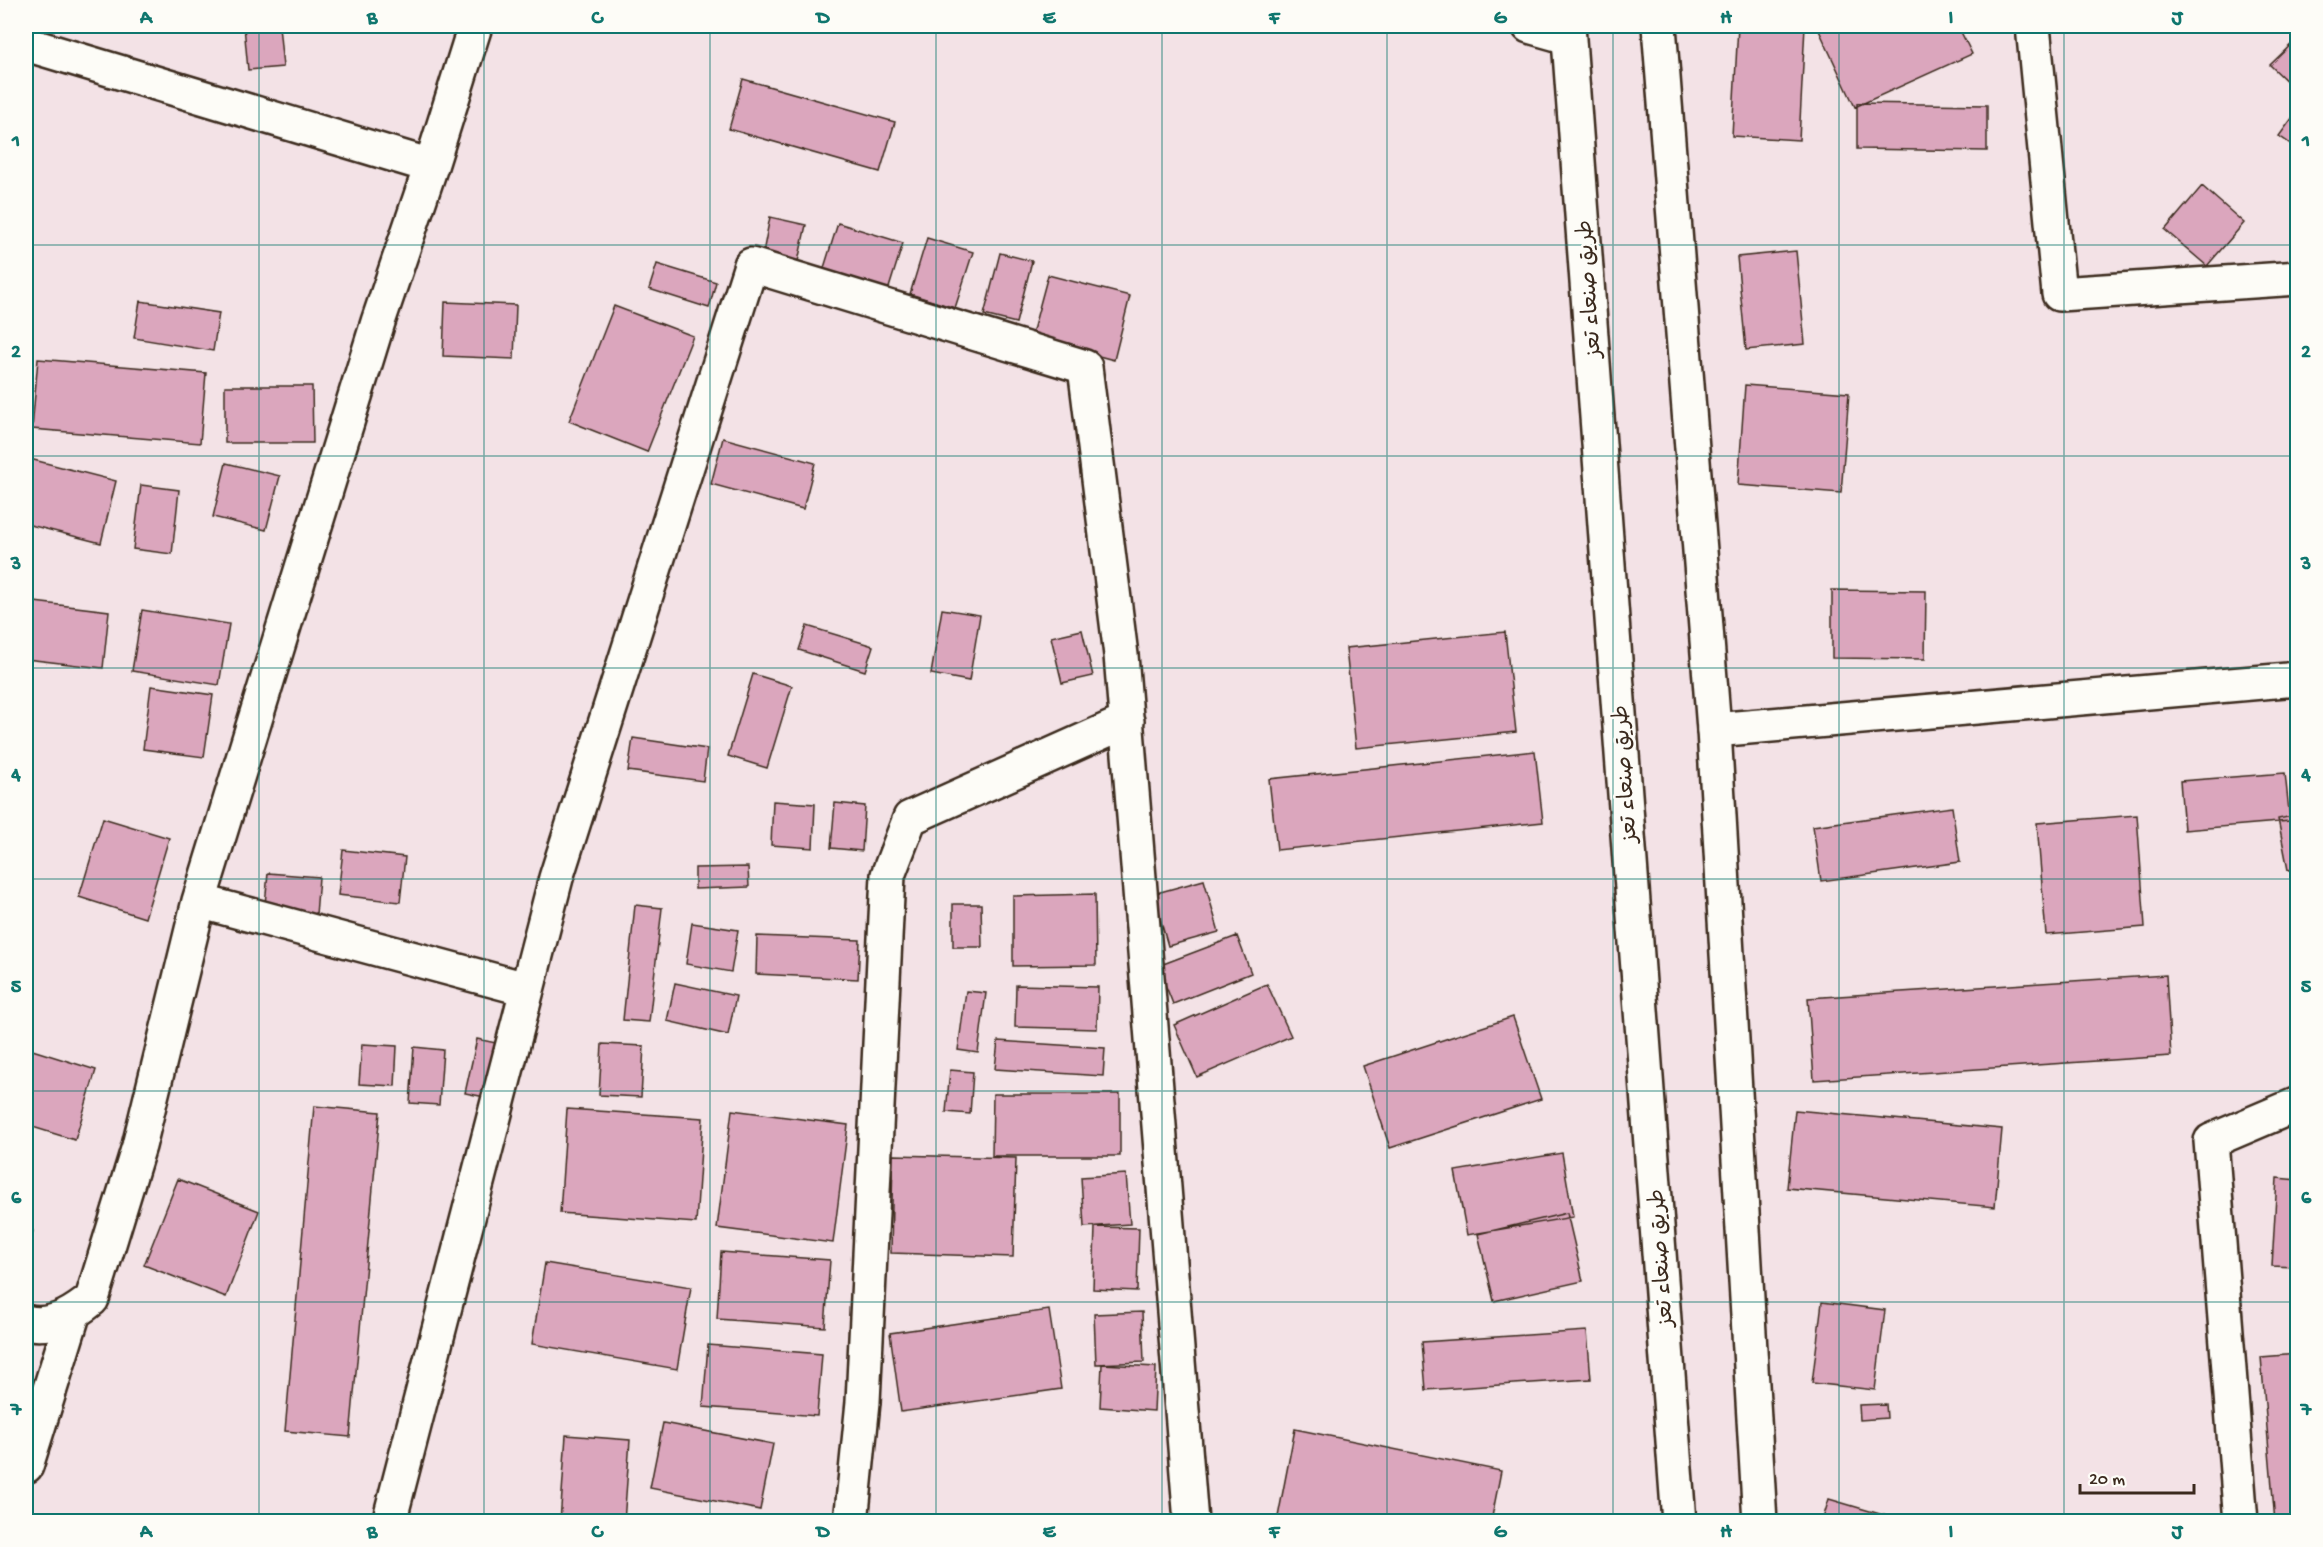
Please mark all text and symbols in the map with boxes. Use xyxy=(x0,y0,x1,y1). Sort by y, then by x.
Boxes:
text: A xyxy=(139,8,154,31)
text: B xyxy=(366,8,378,31)
text: C xyxy=(591,8,605,31)
text: D xyxy=(814,8,830,31)
text: E xyxy=(1043,8,1057,31)
text: F xyxy=(1268,8,1281,31)
text: G xyxy=(1494,8,1508,31)
text: H xyxy=(1720,8,1732,31)
text: I xyxy=(1949,8,1954,31)
text: J xyxy=(2171,8,2184,31)
text: 1 xyxy=(11,131,20,154)
text: 1 xyxy=(2301,131,2310,154)
street label: طريق صنعاء تعز xyxy=(1573,219,1609,361)
text: 2 xyxy=(11,342,21,365)
text: 2 xyxy=(2301,342,2311,365)
text: 3 xyxy=(10,554,21,577)
text: 3 xyxy=(2300,554,2311,577)
street label: طريق صنعاء تعز xyxy=(1609,704,1645,846)
text: 4 xyxy=(10,765,21,788)
text: 4 xyxy=(2300,765,2311,788)
text: 5 xyxy=(11,977,22,1000)
text: 5 xyxy=(2301,977,2312,1000)
text: 6 xyxy=(11,1188,22,1211)
street label: طريق صنعاء تعز xyxy=(1645,1188,1681,1330)
text: 6 xyxy=(2301,1188,2312,1211)
text: 7 xyxy=(10,1400,23,1423)
text: 7 xyxy=(2300,1400,2313,1423)
scale bar xyxy=(2080,1457,2194,1495)
text: 20 m xyxy=(2089,1470,2125,1491)
text: A xyxy=(139,1522,154,1545)
text: B xyxy=(366,1522,378,1545)
text: C xyxy=(591,1522,605,1545)
text: D xyxy=(814,1522,830,1545)
text: E xyxy=(1043,1522,1057,1545)
text: F xyxy=(1268,1522,1281,1545)
text: G xyxy=(1494,1522,1508,1545)
text: H xyxy=(1720,1522,1732,1545)
text: I xyxy=(1949,1522,1954,1545)
text: J xyxy=(2171,1522,2184,1545)

